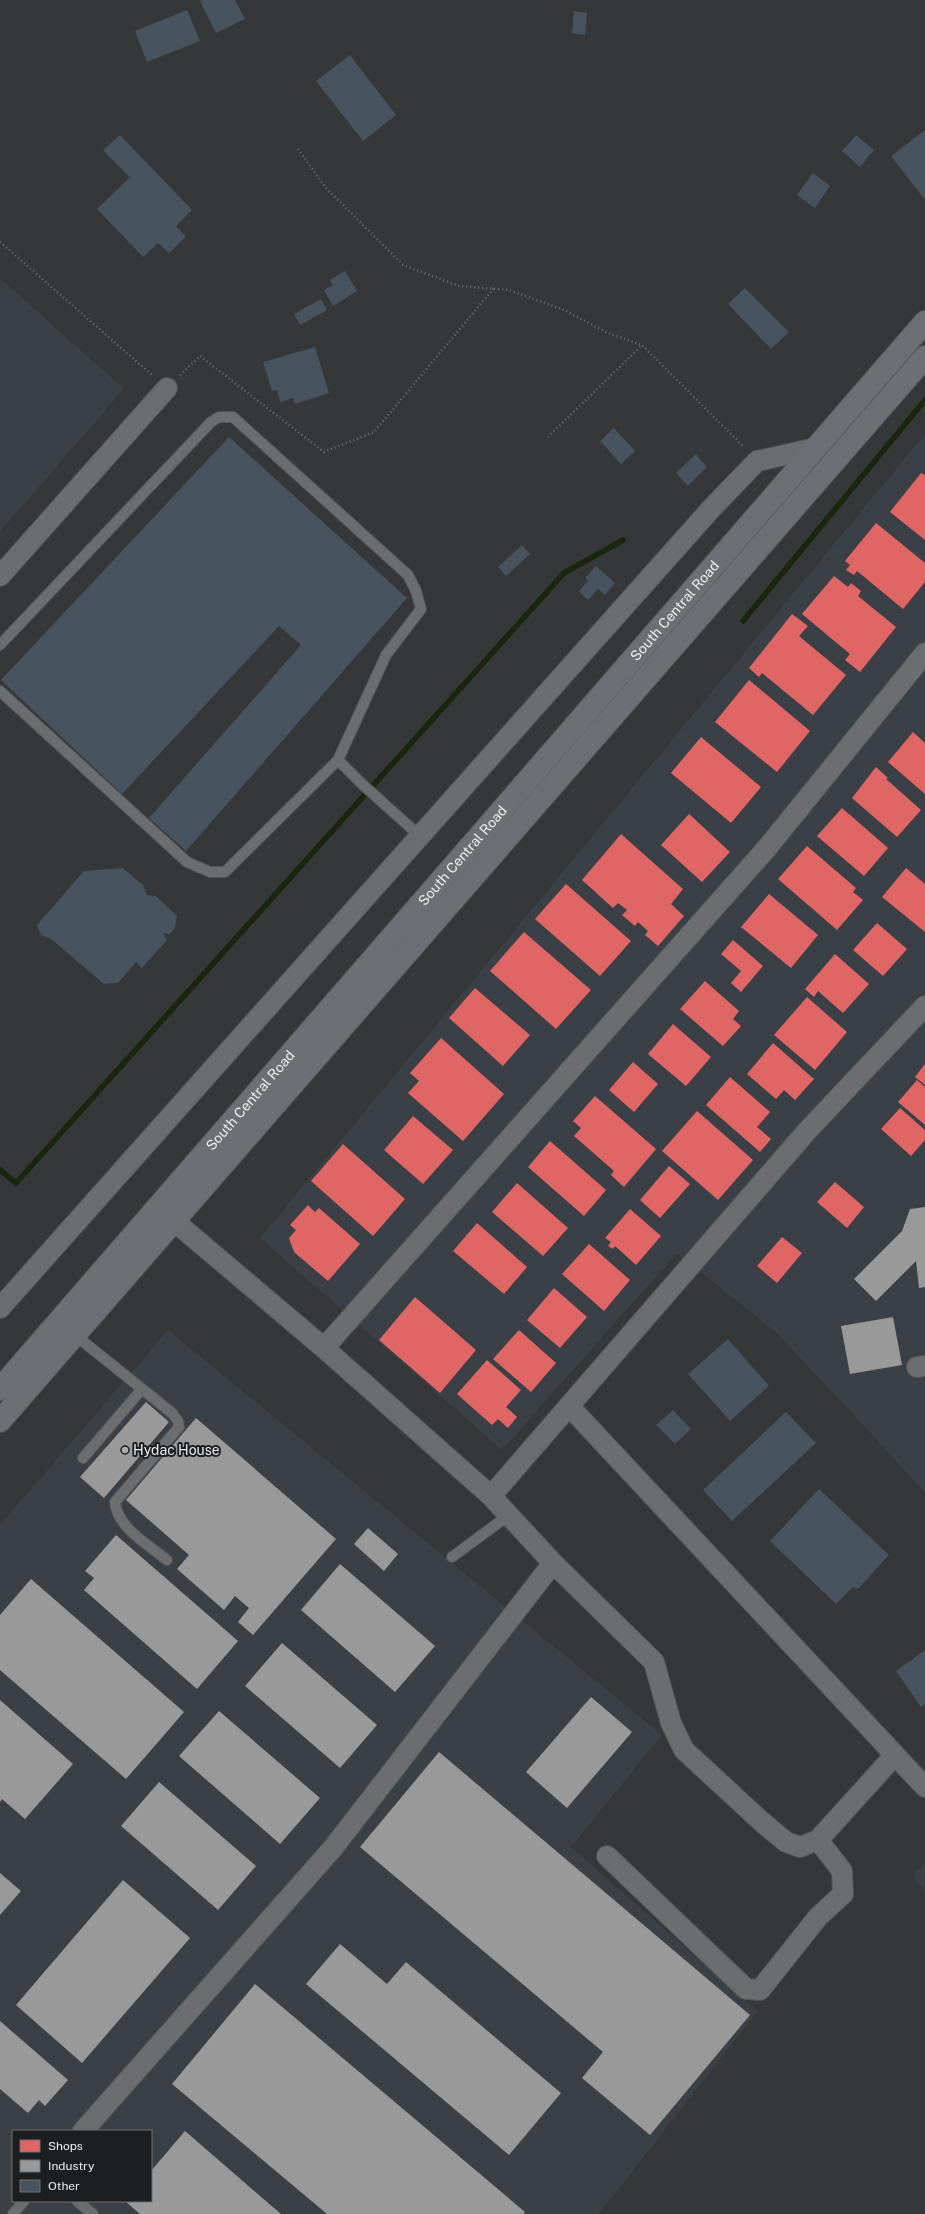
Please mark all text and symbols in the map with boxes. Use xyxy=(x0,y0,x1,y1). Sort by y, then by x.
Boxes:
street label: South Central Road xyxy=(627,558,722,664)
street label: South Central Road xyxy=(415,802,510,909)
street label: South Central Road xyxy=(203,1047,298,1154)
place label: Hydac House xyxy=(133,1442,220,1458)
marker: Hydac House xyxy=(120,1445,130,1455)
legend xyxy=(12,2130,152,2202)
text: Shops xyxy=(48,2139,83,2153)
text: Industry xyxy=(48,2159,95,2173)
text: Other xyxy=(48,2179,80,2193)

